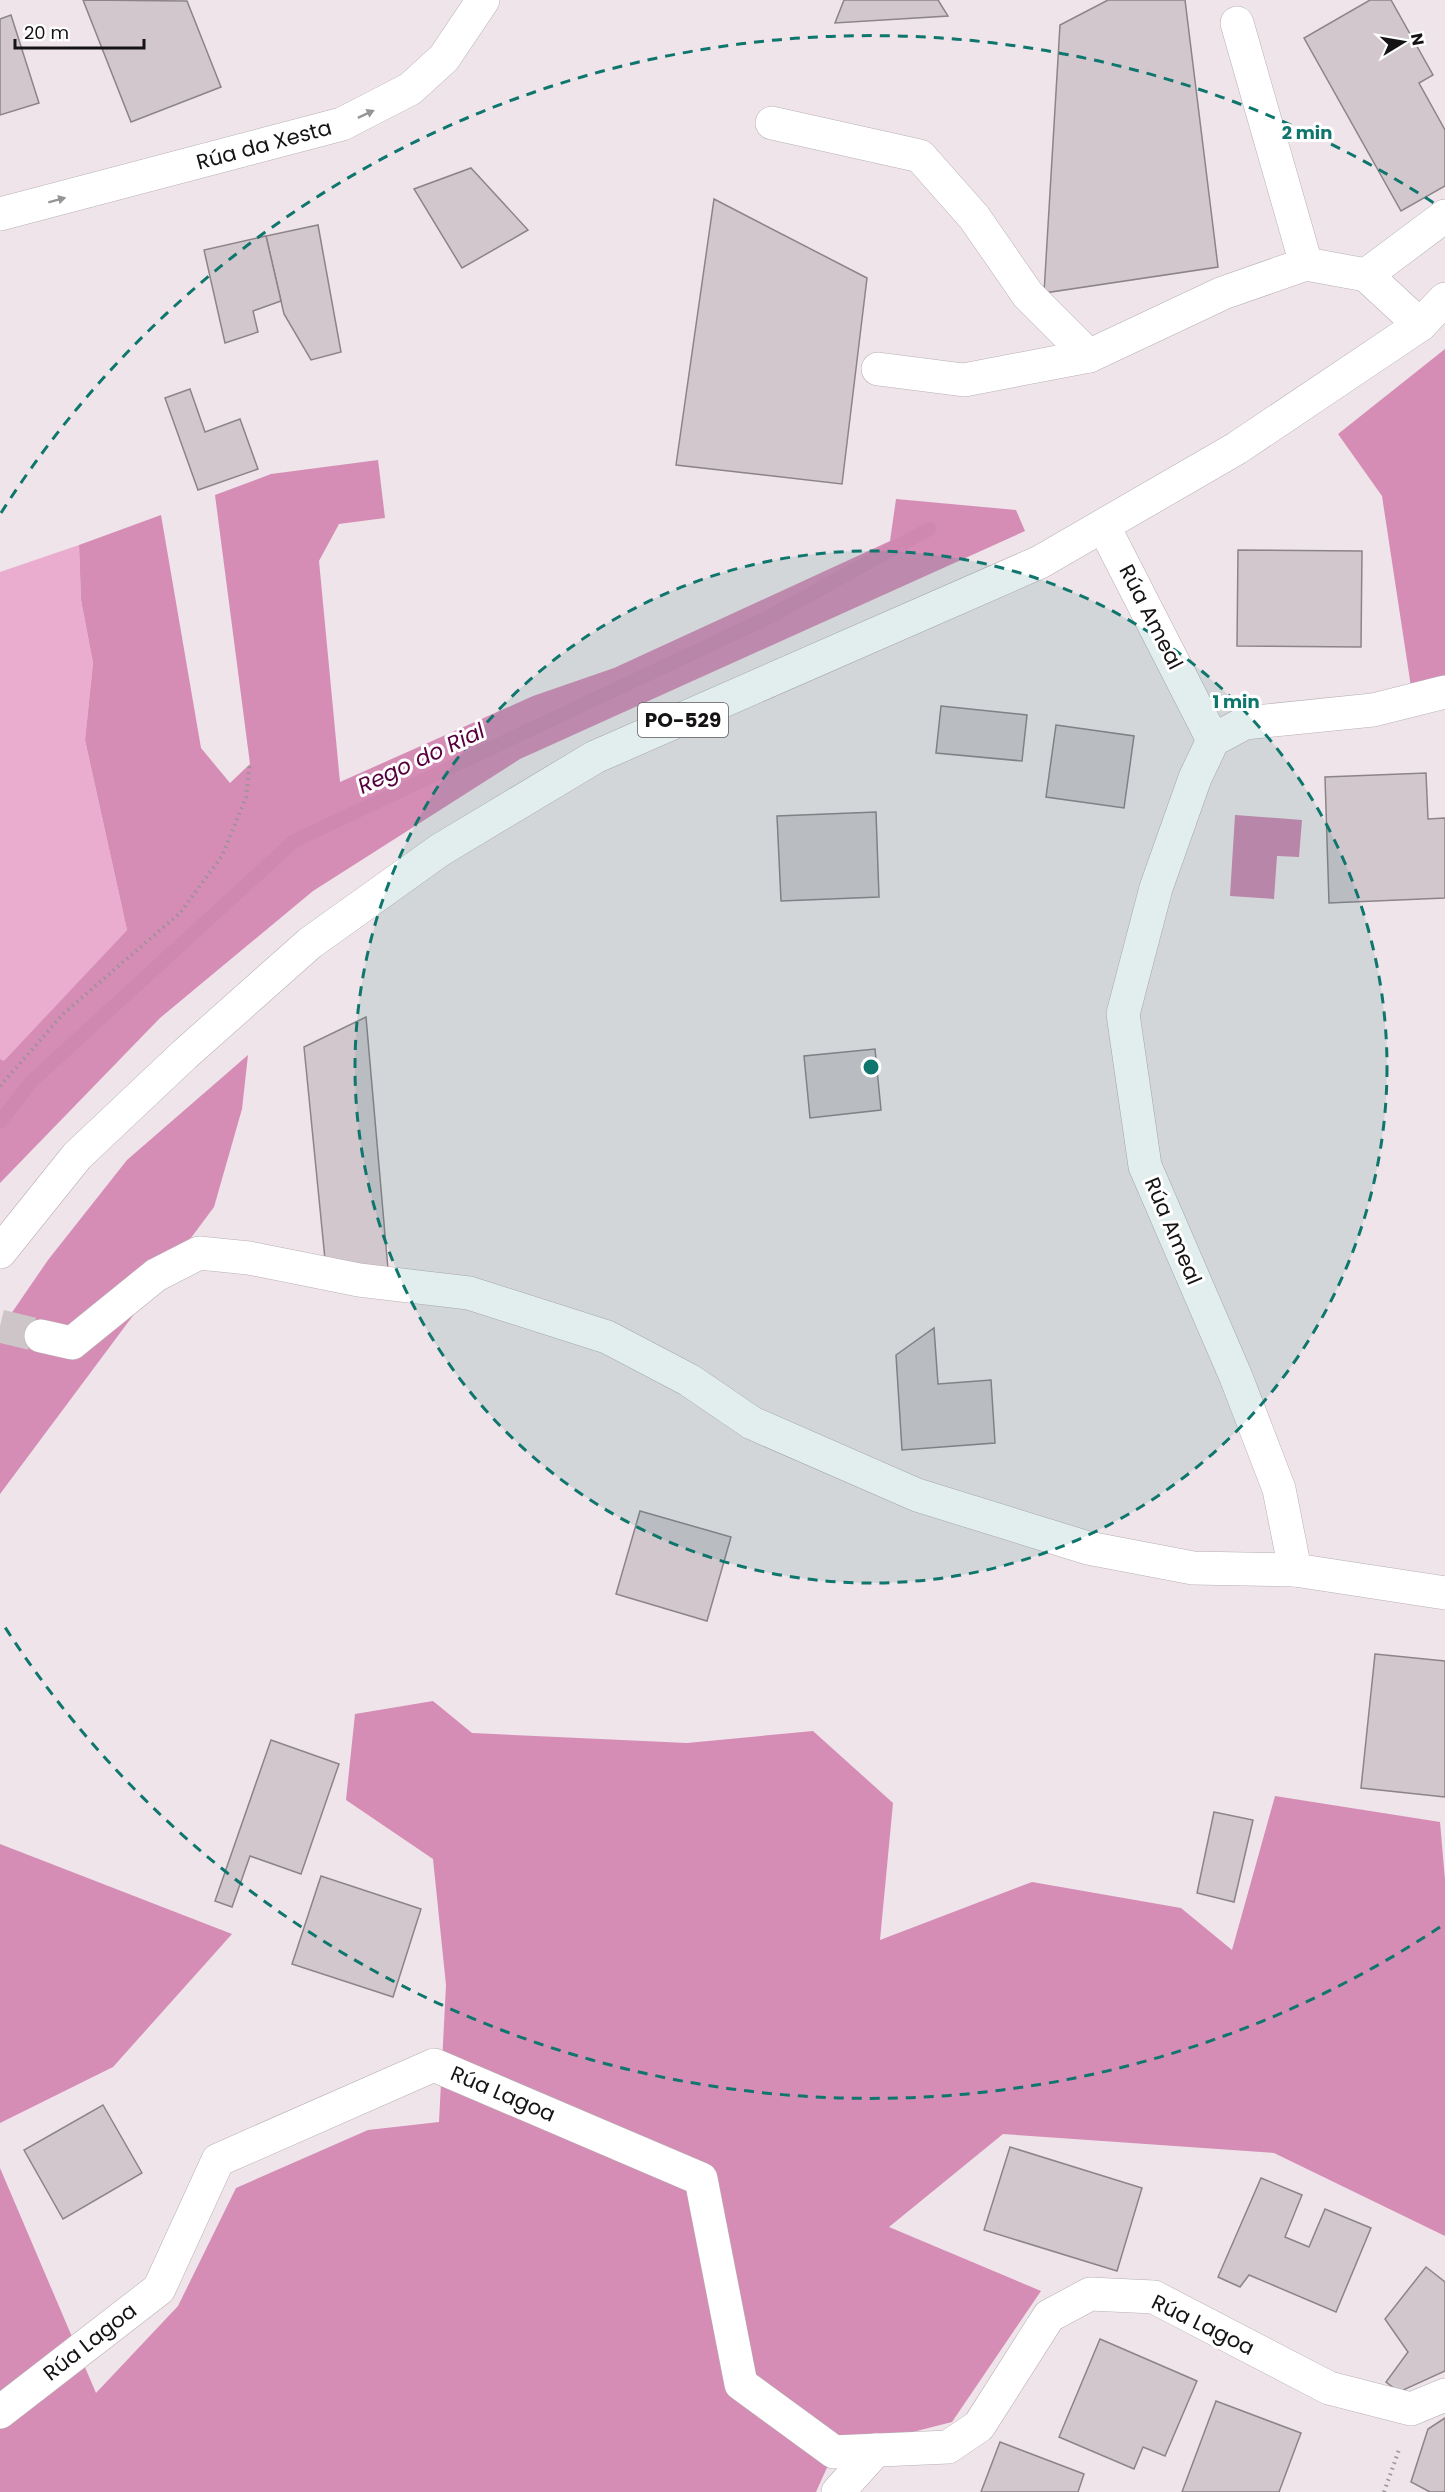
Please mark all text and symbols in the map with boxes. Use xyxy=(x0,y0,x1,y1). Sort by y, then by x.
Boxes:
scale bar xyxy=(15,12,144,50)
north arrow xyxy=(1373,12,1433,72)
text: 20 m xyxy=(24,20,69,45)
text: N xyxy=(1405,31,1430,47)
one-way arrow xyxy=(357,109,374,118)
street label: Rúa da Xesta xyxy=(193,113,335,176)
text: 2 min xyxy=(1282,120,1332,145)
one-way arrow xyxy=(47,194,66,204)
street label: Rúa Ameal xyxy=(1113,559,1190,674)
text: 1 min xyxy=(1212,689,1260,714)
road number: PO-529 xyxy=(638,703,728,737)
water label: Rego do Rial xyxy=(353,715,490,801)
centre of rings xyxy=(861,1057,881,1077)
street label: Rúa Ameal xyxy=(1138,1173,1209,1289)
street label: Rúa Lagoa xyxy=(446,2058,560,2129)
street label: Rúa Lagoa xyxy=(1147,2287,1260,2362)
street label: Rúa Lagoa xyxy=(37,2296,142,2387)

